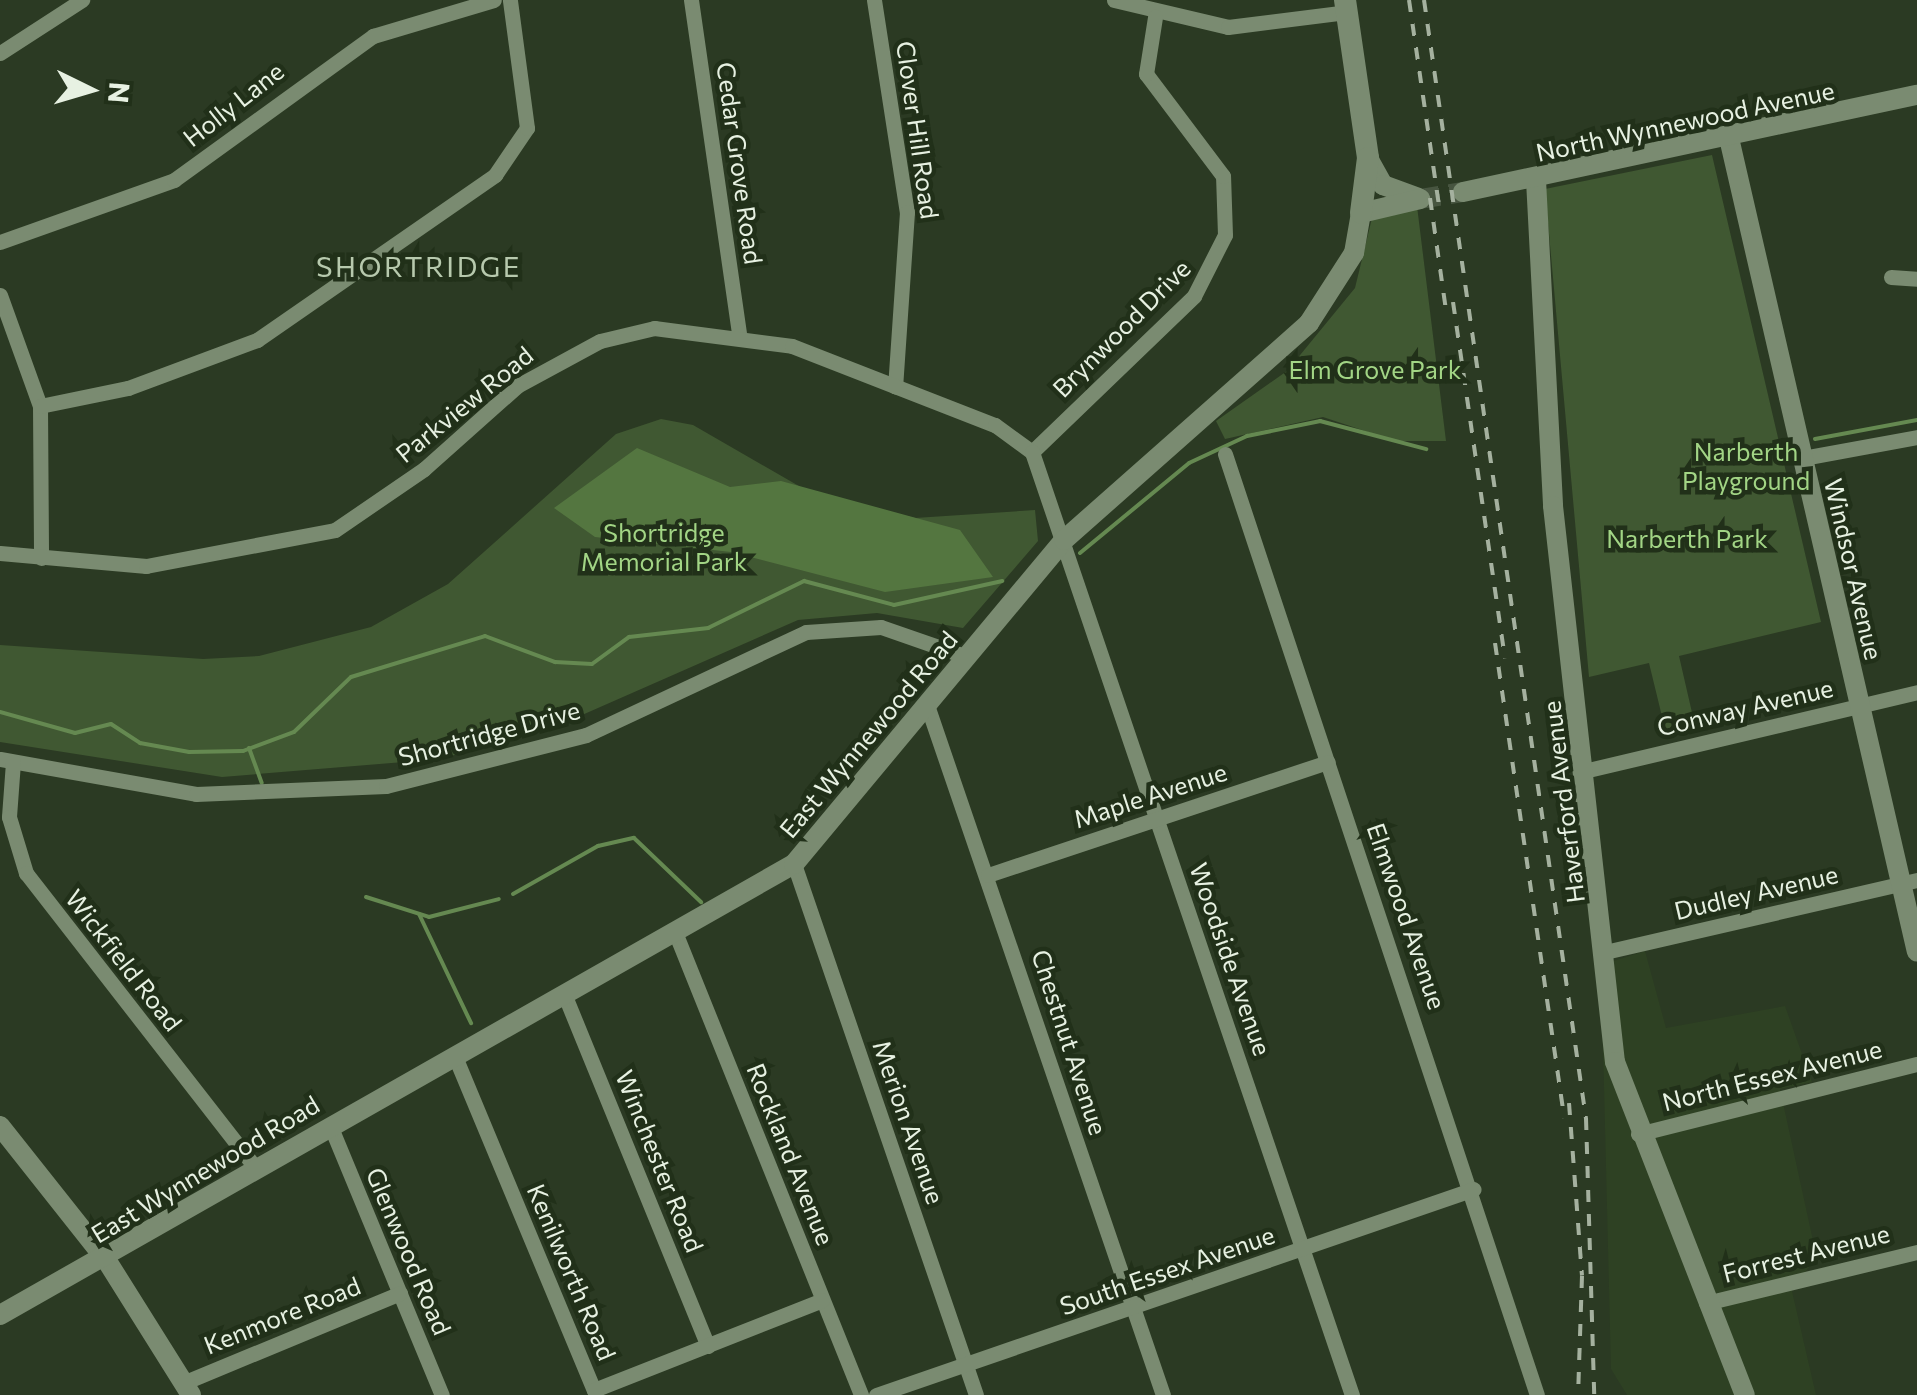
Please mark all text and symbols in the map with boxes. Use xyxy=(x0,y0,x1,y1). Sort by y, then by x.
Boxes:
street label: Clover Hill Road xyxy=(891,39,945,221)
north arrow xyxy=(40,40,140,140)
street label: Holly Lane xyxy=(177,56,289,152)
street label: Cedar Grove Road xyxy=(711,60,769,266)
street label: North Wynnewood Avenue xyxy=(1533,75,1837,167)
text: N xyxy=(102,81,138,105)
district label: SHORTRIDGE xyxy=(316,249,522,283)
street label: Brynwood Drive xyxy=(1046,253,1196,403)
street label: Parkview Road xyxy=(389,340,539,468)
park label: Elm Grove Park xyxy=(1289,354,1461,384)
park label: Narberth Playground xyxy=(1682,437,1810,496)
street label: Windsor Avenue xyxy=(1819,475,1889,663)
park label: Shortridge Memorial Park xyxy=(581,518,747,577)
park label: Narberth Park xyxy=(1606,523,1768,553)
street label: East Wynnewood Road xyxy=(773,625,963,843)
street label: Conway Avenue xyxy=(1654,672,1836,742)
street label: Shortridge Drive xyxy=(395,694,583,772)
street label: Haverford Avenue xyxy=(1536,699,1590,905)
street label: Maple Avenue xyxy=(1070,756,1230,834)
street label: Elmwood Avenue xyxy=(1361,819,1453,1013)
street label: Woodside Avenue xyxy=(1184,859,1278,1059)
street label: Dudley Avenue xyxy=(1671,859,1841,925)
street label: Wickfield Road xyxy=(59,883,189,1037)
street label: Chestnut Avenue xyxy=(1026,946,1114,1138)
street label: North Essex Avenue xyxy=(1659,1033,1885,1117)
street label: Merion Avenue xyxy=(867,1036,951,1208)
street label: Rockland Avenue xyxy=(741,1059,841,1249)
street label: Winchester Road xyxy=(610,1066,710,1256)
street label: East Wynnewood Road xyxy=(86,1089,324,1249)
street label: Glenwood Road xyxy=(360,1163,458,1339)
street label: Kenilworth Road xyxy=(521,1179,623,1365)
street label: Forrest Avenue xyxy=(1719,1218,1893,1288)
street label: South Essex Avenue xyxy=(1056,1219,1278,1321)
street label: Kenmore Road xyxy=(199,1270,365,1360)

